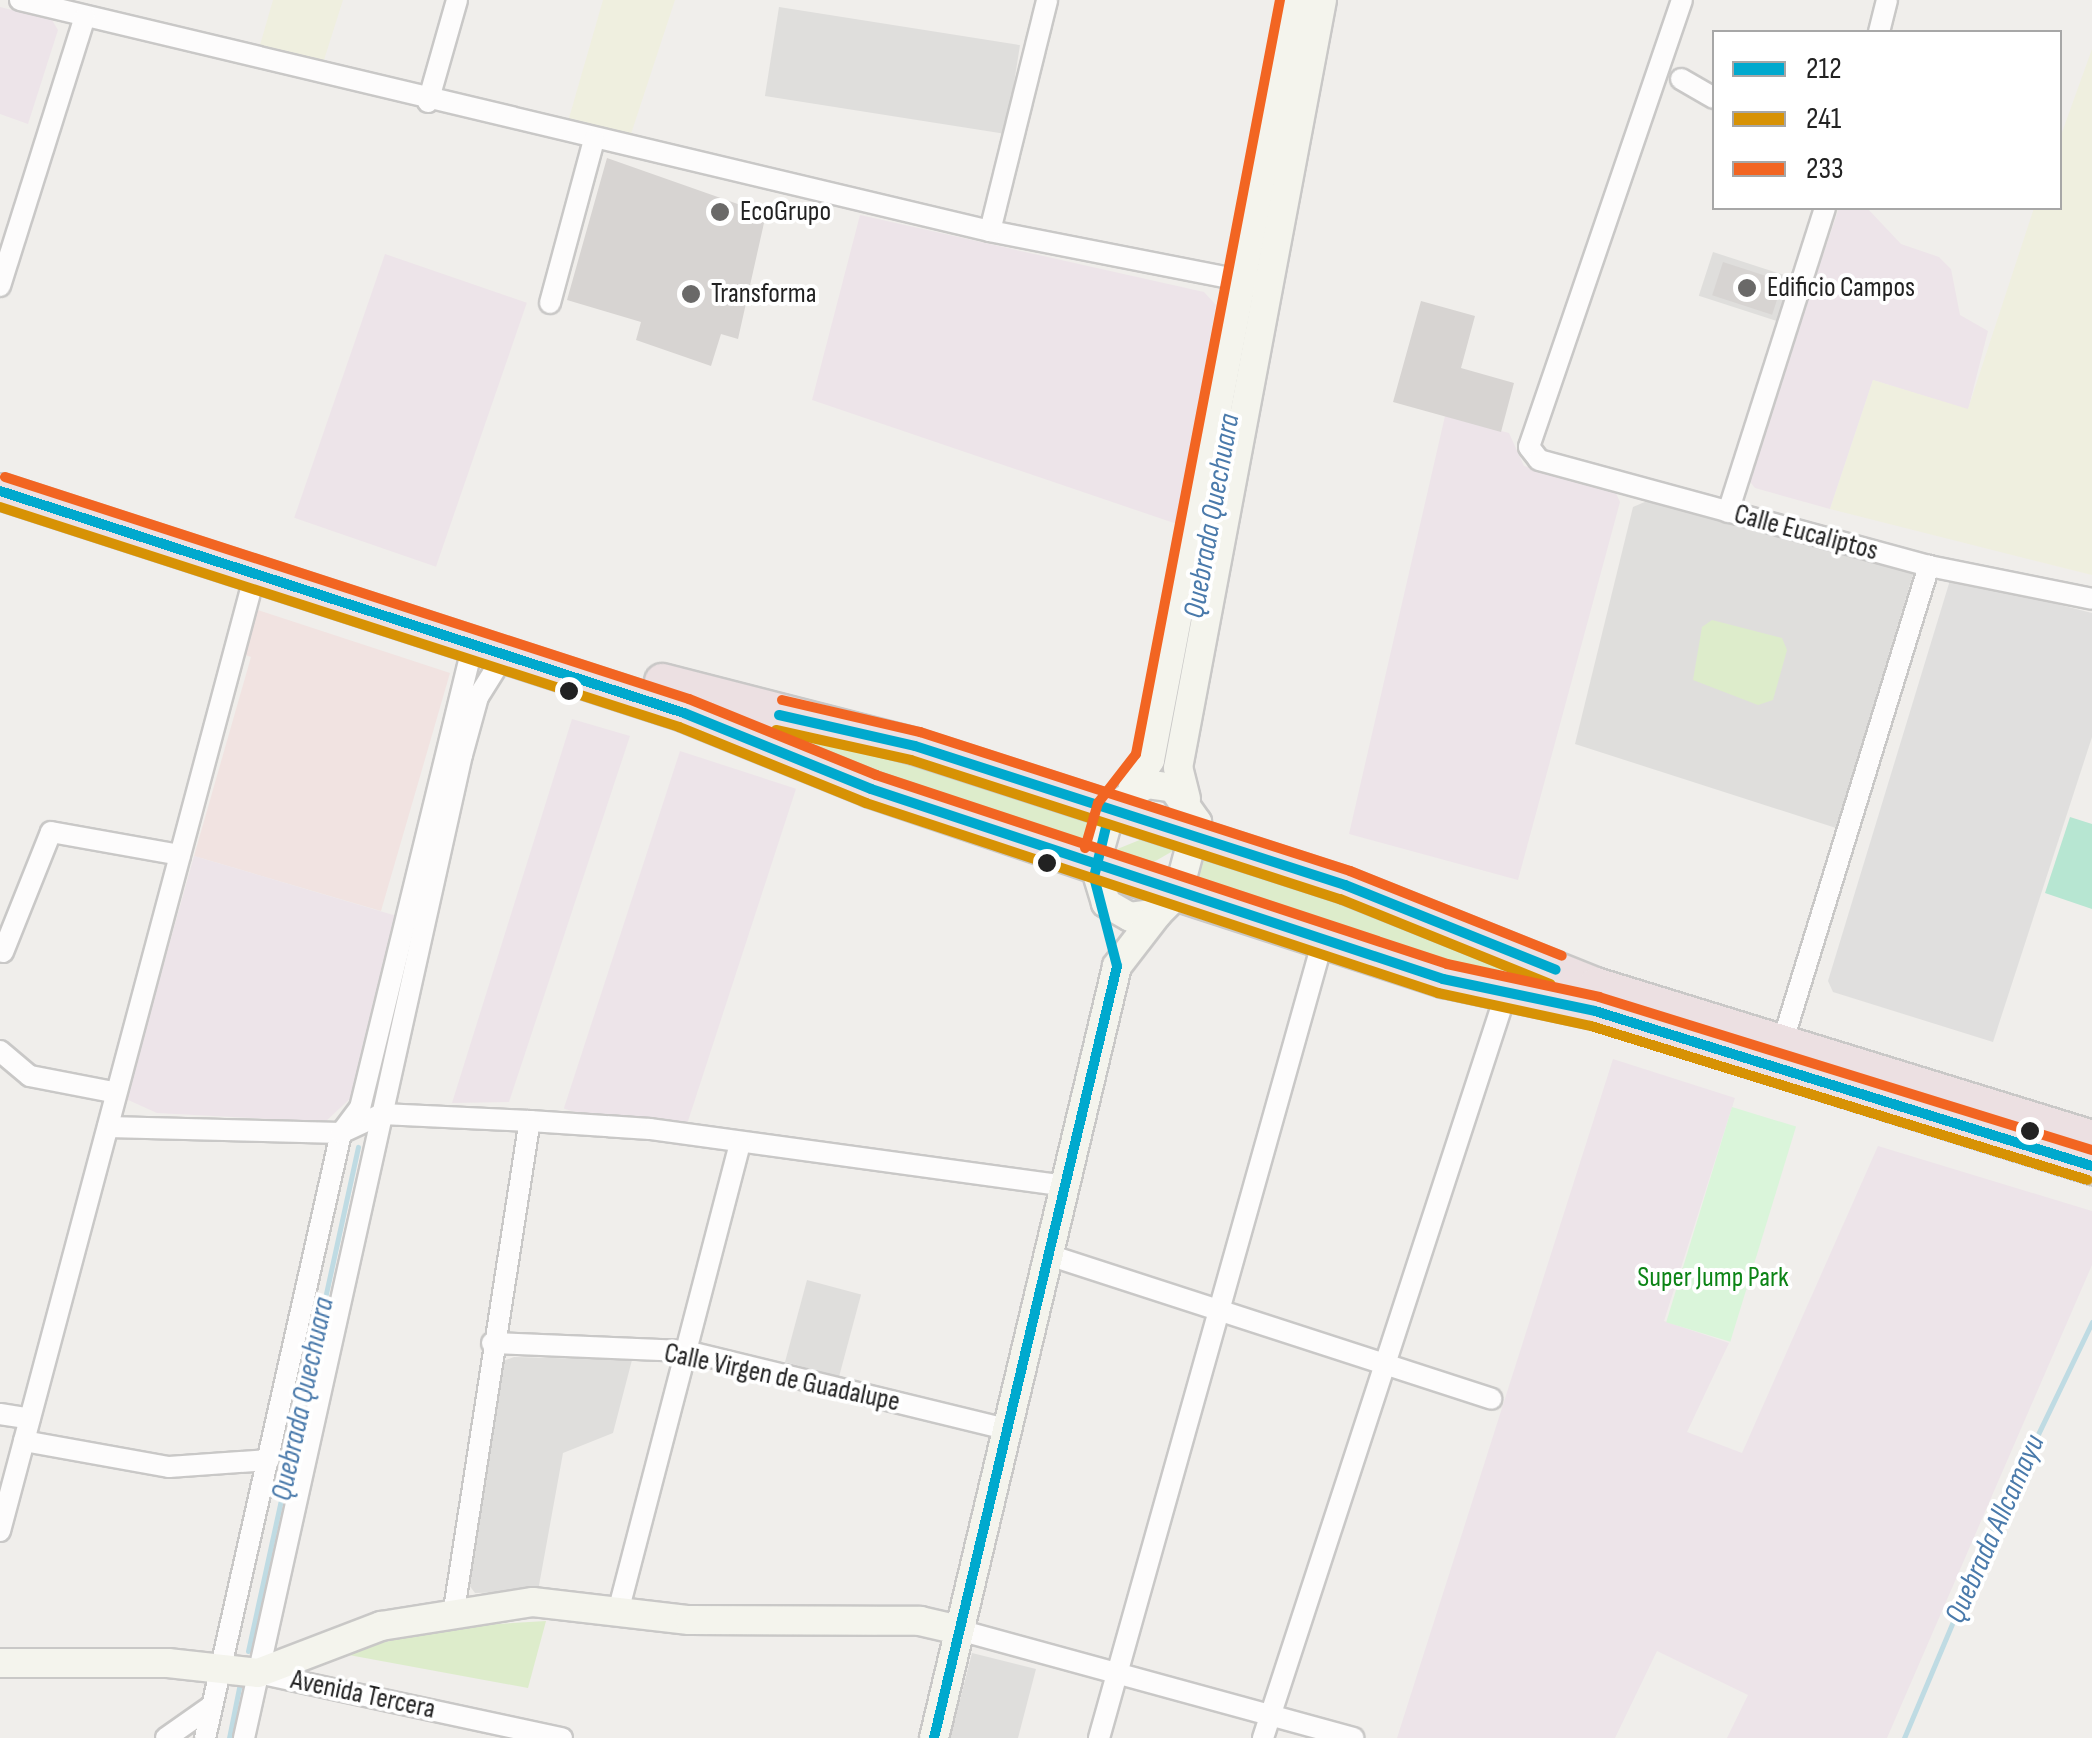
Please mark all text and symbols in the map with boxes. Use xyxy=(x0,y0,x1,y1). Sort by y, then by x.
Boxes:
legend xyxy=(1712,30,2062,210)
text: 212 xyxy=(1806,51,1842,87)
text: 241 xyxy=(1806,101,1841,137)
text: 233 xyxy=(1806,151,1844,187)
place label: EcoGrupo xyxy=(740,195,831,229)
marker: EcoGrupo xyxy=(709,201,731,223)
place label: Edificio Campos xyxy=(1767,271,1915,305)
place label: Transforma xyxy=(711,277,817,311)
marker: Edificio Campos xyxy=(1736,277,1758,299)
marker: Transforma xyxy=(680,283,702,305)
water label: Quebrada Quechuara xyxy=(1176,411,1248,621)
street label: Calle Eucaliptos xyxy=(1730,498,1882,568)
unlabelled marker xyxy=(559,681,579,701)
unlabelled marker xyxy=(1037,853,1057,873)
unlabelled marker xyxy=(2020,1121,2040,1141)
park label: Super Jump Park xyxy=(1637,1261,1789,1295)
water label: Quebrada Quechuara xyxy=(264,1294,342,1504)
street label: Calle Virgen de Guadalupe xyxy=(661,1337,903,1419)
water label: Quebrada Allcamayu xyxy=(1937,1429,2053,1629)
street label: Avenida Tercera xyxy=(288,1663,438,1727)

